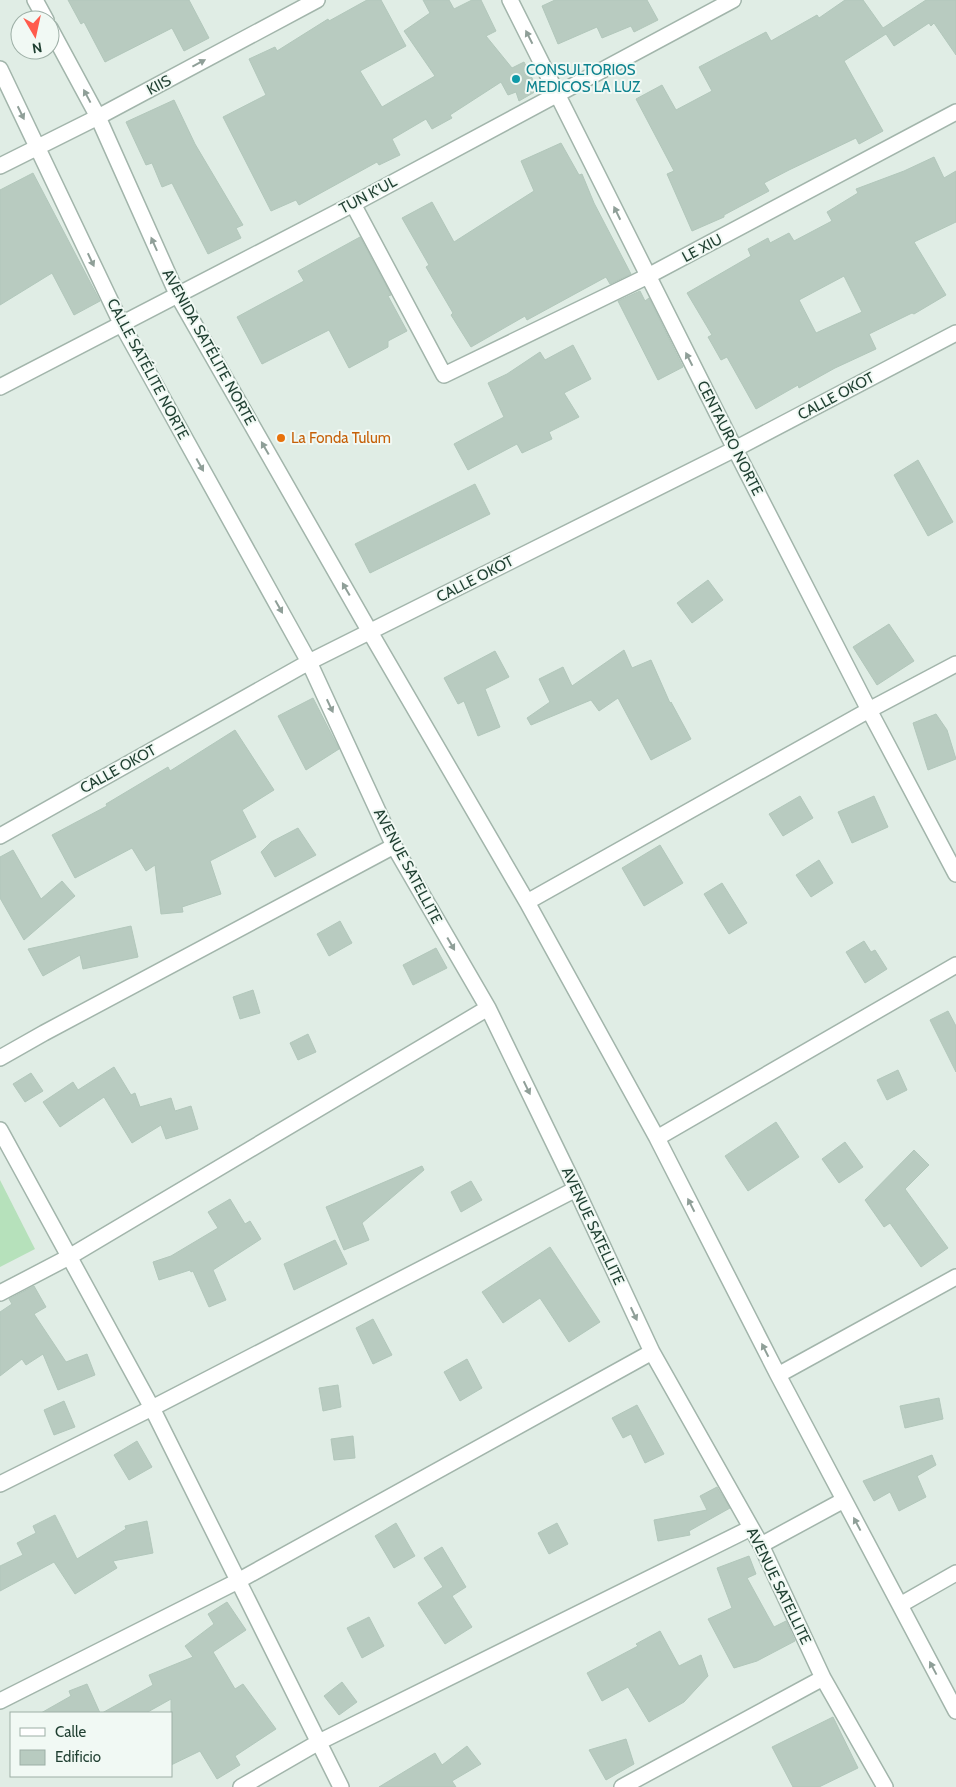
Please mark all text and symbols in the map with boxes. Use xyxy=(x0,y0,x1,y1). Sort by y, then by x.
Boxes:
north arrow xyxy=(10,10,60,60)
one-way arrow xyxy=(525,29,533,44)
text: N xyxy=(31,38,43,58)
one-way arrow xyxy=(192,59,205,68)
place label: CONSULTORIOS MEDICOS LA LUZ xyxy=(526,61,641,96)
street label: KIIS xyxy=(144,71,174,99)
marker: CONSULTORIOS MEDICOS LA LUZ xyxy=(510,73,522,85)
one-way arrow xyxy=(82,89,91,103)
one-way arrow xyxy=(18,106,26,120)
street label: TUN K'UL xyxy=(336,172,400,218)
one-way arrow xyxy=(613,206,621,220)
street label: LE XIU xyxy=(679,230,725,266)
one-way arrow xyxy=(150,237,158,251)
one-way arrow xyxy=(87,253,95,267)
street label: AVENIDA SATÉLITE NORTE xyxy=(159,265,260,428)
street label: CALLE SATÉLITE NORTE xyxy=(103,295,194,443)
one-way arrow xyxy=(685,352,693,366)
street label: CALLE OKOT xyxy=(795,368,877,424)
street label: CENTAURO NORTE xyxy=(693,378,767,498)
place label: La Fonda Tulum xyxy=(291,429,391,447)
marker: La Fonda Tulum xyxy=(275,432,287,444)
one-way arrow xyxy=(261,441,269,456)
one-way arrow xyxy=(195,458,204,472)
street label: CALLE OKOT xyxy=(433,552,517,606)
one-way arrow xyxy=(341,583,350,596)
one-way arrow xyxy=(275,599,283,614)
one-way arrow xyxy=(326,699,334,713)
street label: CALLE OKOT xyxy=(77,741,159,797)
street label: AVENUE SATELLITE xyxy=(370,805,446,927)
one-way arrow xyxy=(446,938,455,951)
one-way arrow xyxy=(523,1081,531,1095)
street label: AVENUE SATELLITE xyxy=(558,1164,628,1288)
one-way arrow xyxy=(687,1198,695,1212)
one-way arrow xyxy=(630,1306,638,1321)
one-way arrow xyxy=(761,1342,769,1357)
one-way arrow xyxy=(853,1517,861,1532)
street label: AVENUE SATELLITE xyxy=(743,1525,815,1647)
one-way arrow xyxy=(929,1661,937,1675)
legend xyxy=(10,1712,172,1777)
text: Calle xyxy=(55,1723,86,1741)
text: Edificio xyxy=(55,1748,101,1766)

